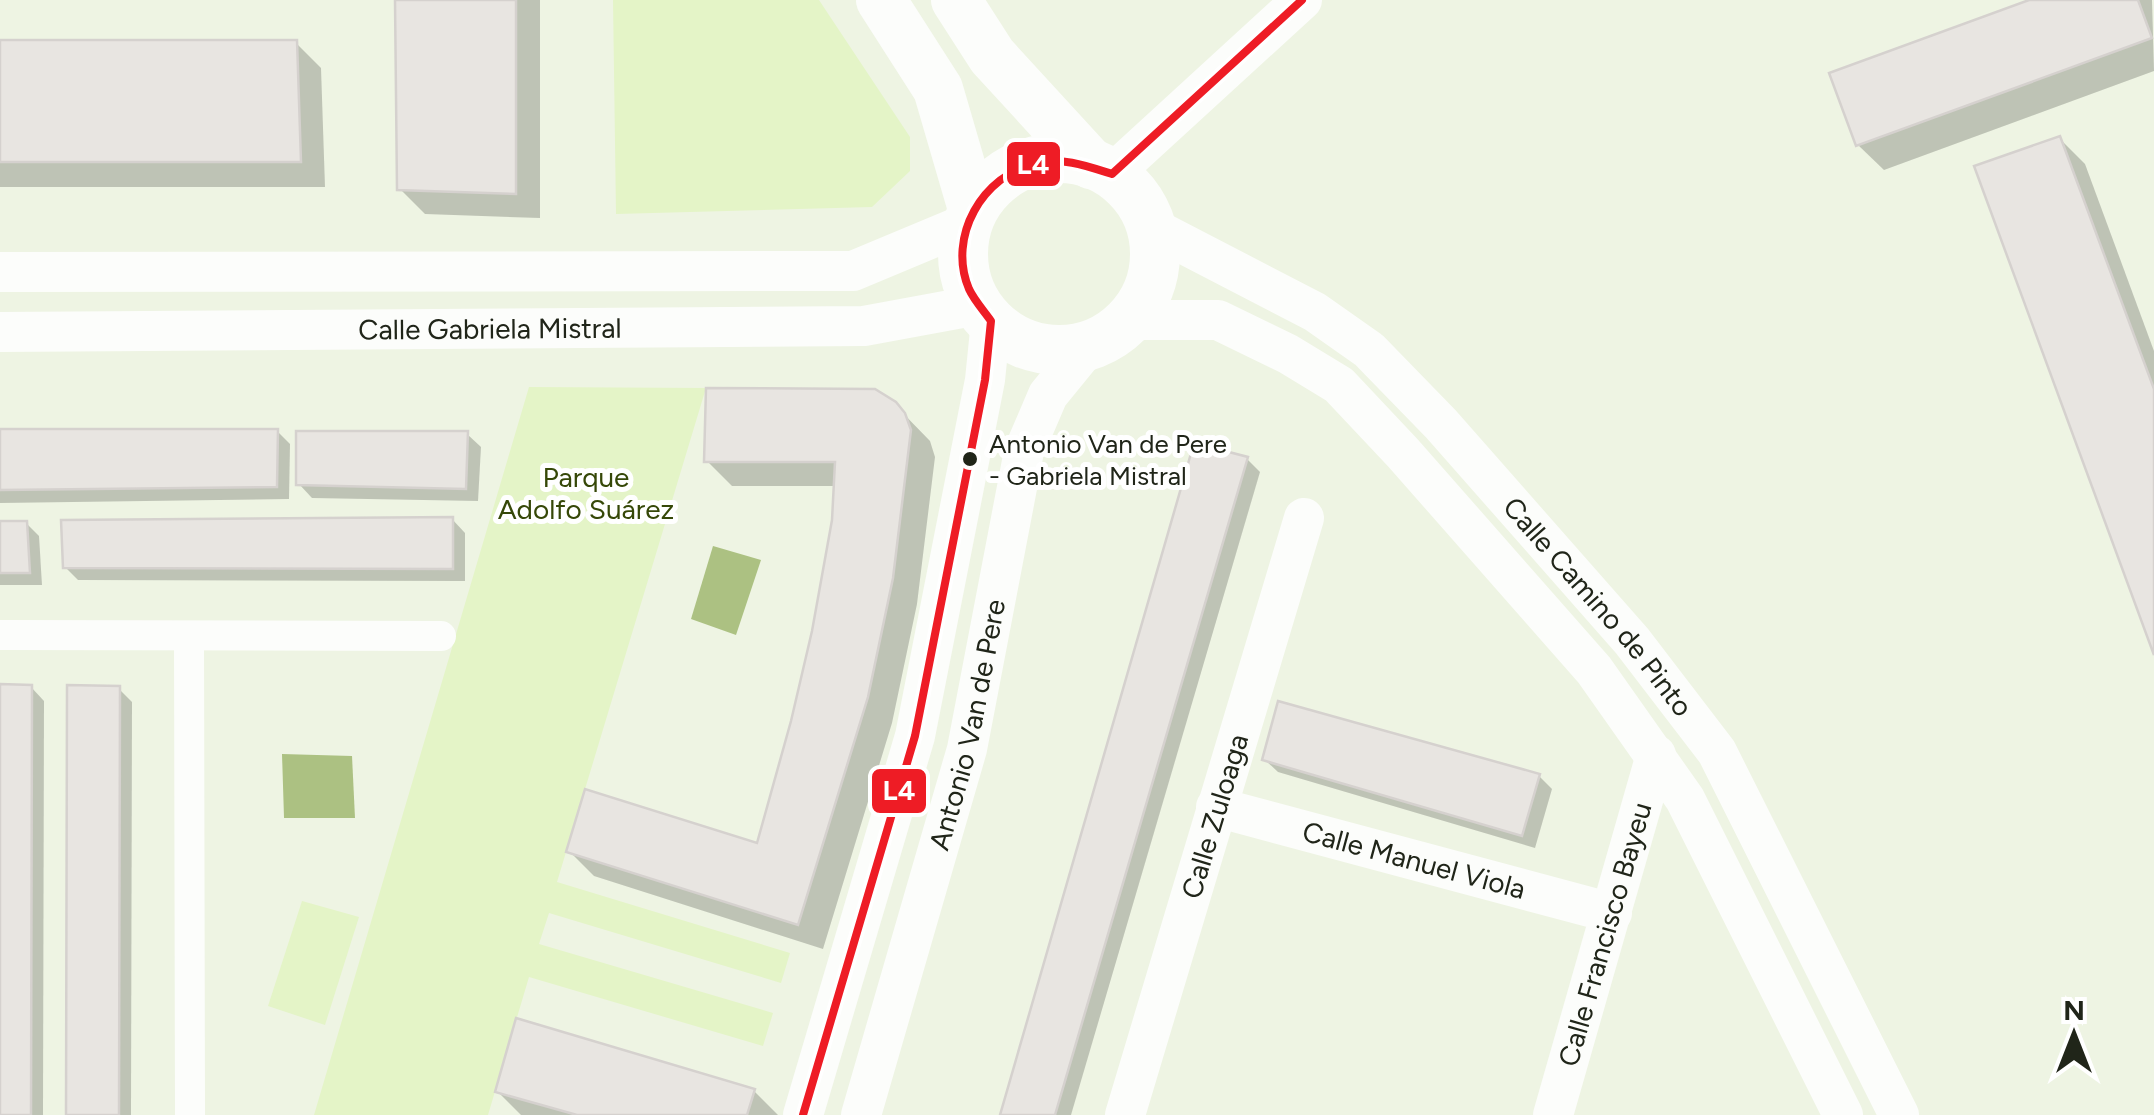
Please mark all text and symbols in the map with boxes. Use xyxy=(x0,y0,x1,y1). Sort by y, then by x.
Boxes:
line badge: L4 xyxy=(1005,140,1062,188)
text: L4 xyxy=(1017,147,1049,181)
street label: Calle Gabriela Mistral xyxy=(358,311,622,347)
place label: Antonio Van de Pere - Gabriela Mistral xyxy=(989,428,1227,492)
marker: Antonio Van de Pere - Gabriela Mistral xyxy=(960,449,980,469)
park label: Parque Adolfo Suárez xyxy=(498,460,674,526)
street label: Calle Camino de Pinto xyxy=(1496,490,1700,723)
street label: Antonio Van de Pere xyxy=(922,596,1012,854)
street label: Calle Zuloaga xyxy=(1174,730,1255,902)
line badge: L4 xyxy=(870,767,928,815)
text: L4 xyxy=(883,773,915,807)
street label: Calle Francisco Bayeu xyxy=(1551,798,1659,1070)
street label: Calle Manuel Viola xyxy=(1299,814,1529,906)
north arrow xyxy=(2024,985,2124,1085)
text: N xyxy=(2063,993,2085,1027)

